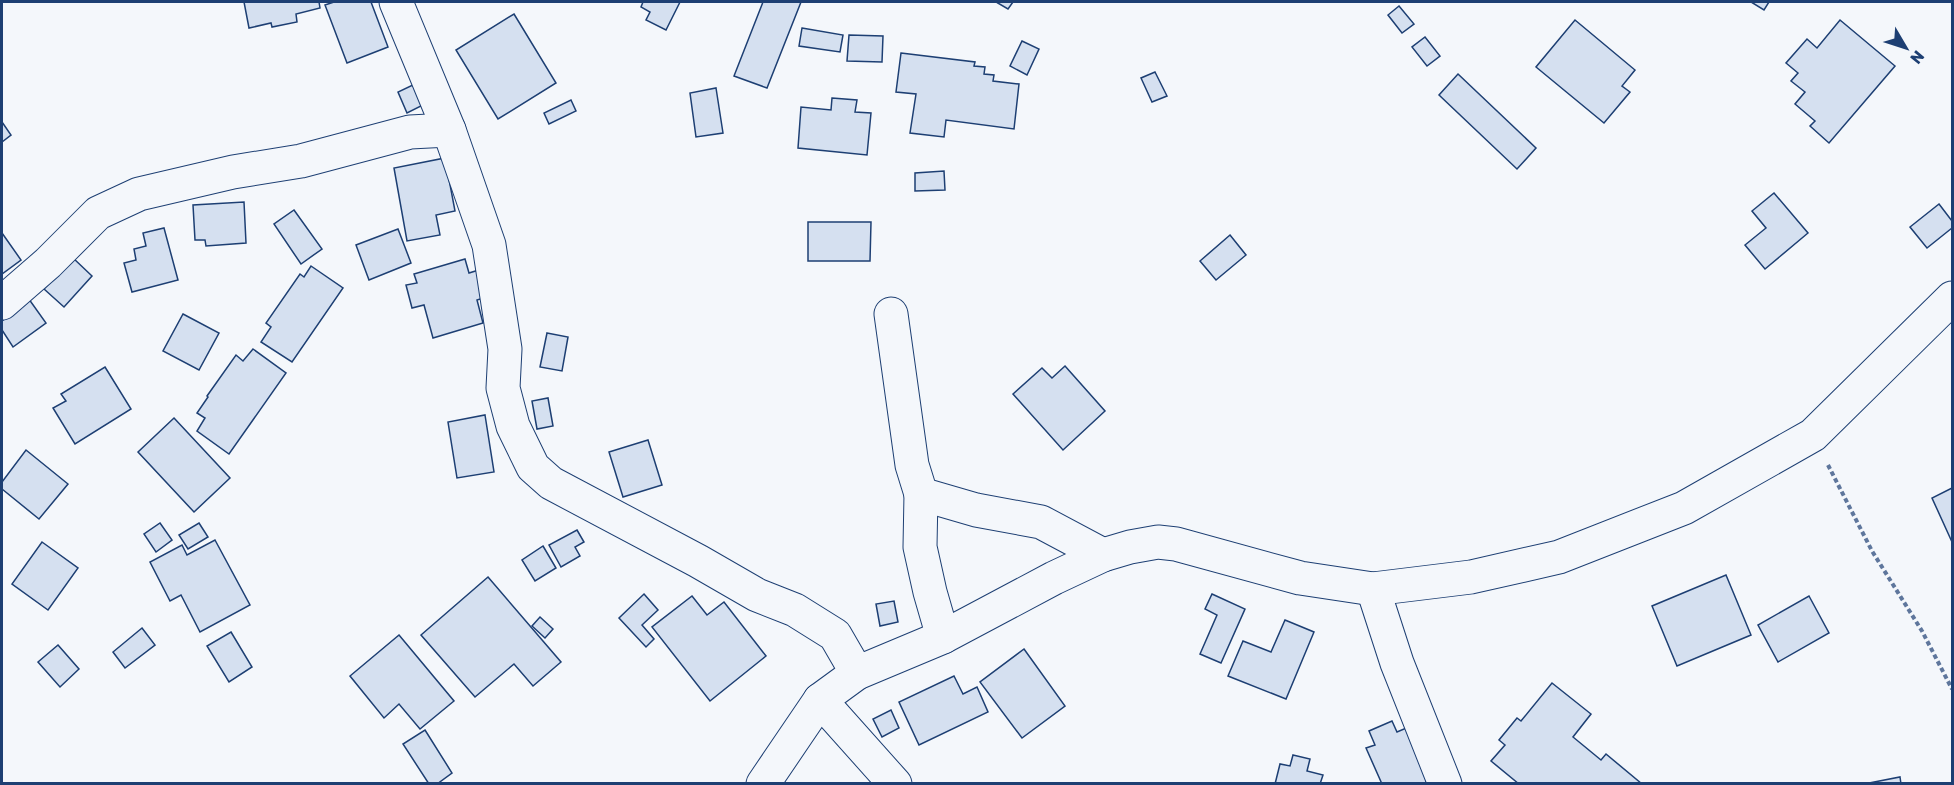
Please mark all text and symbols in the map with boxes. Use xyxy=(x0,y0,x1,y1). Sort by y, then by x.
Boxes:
north arrow xyxy=(1876,18,1936,78)
text: N xyxy=(1906,47,1928,68)

